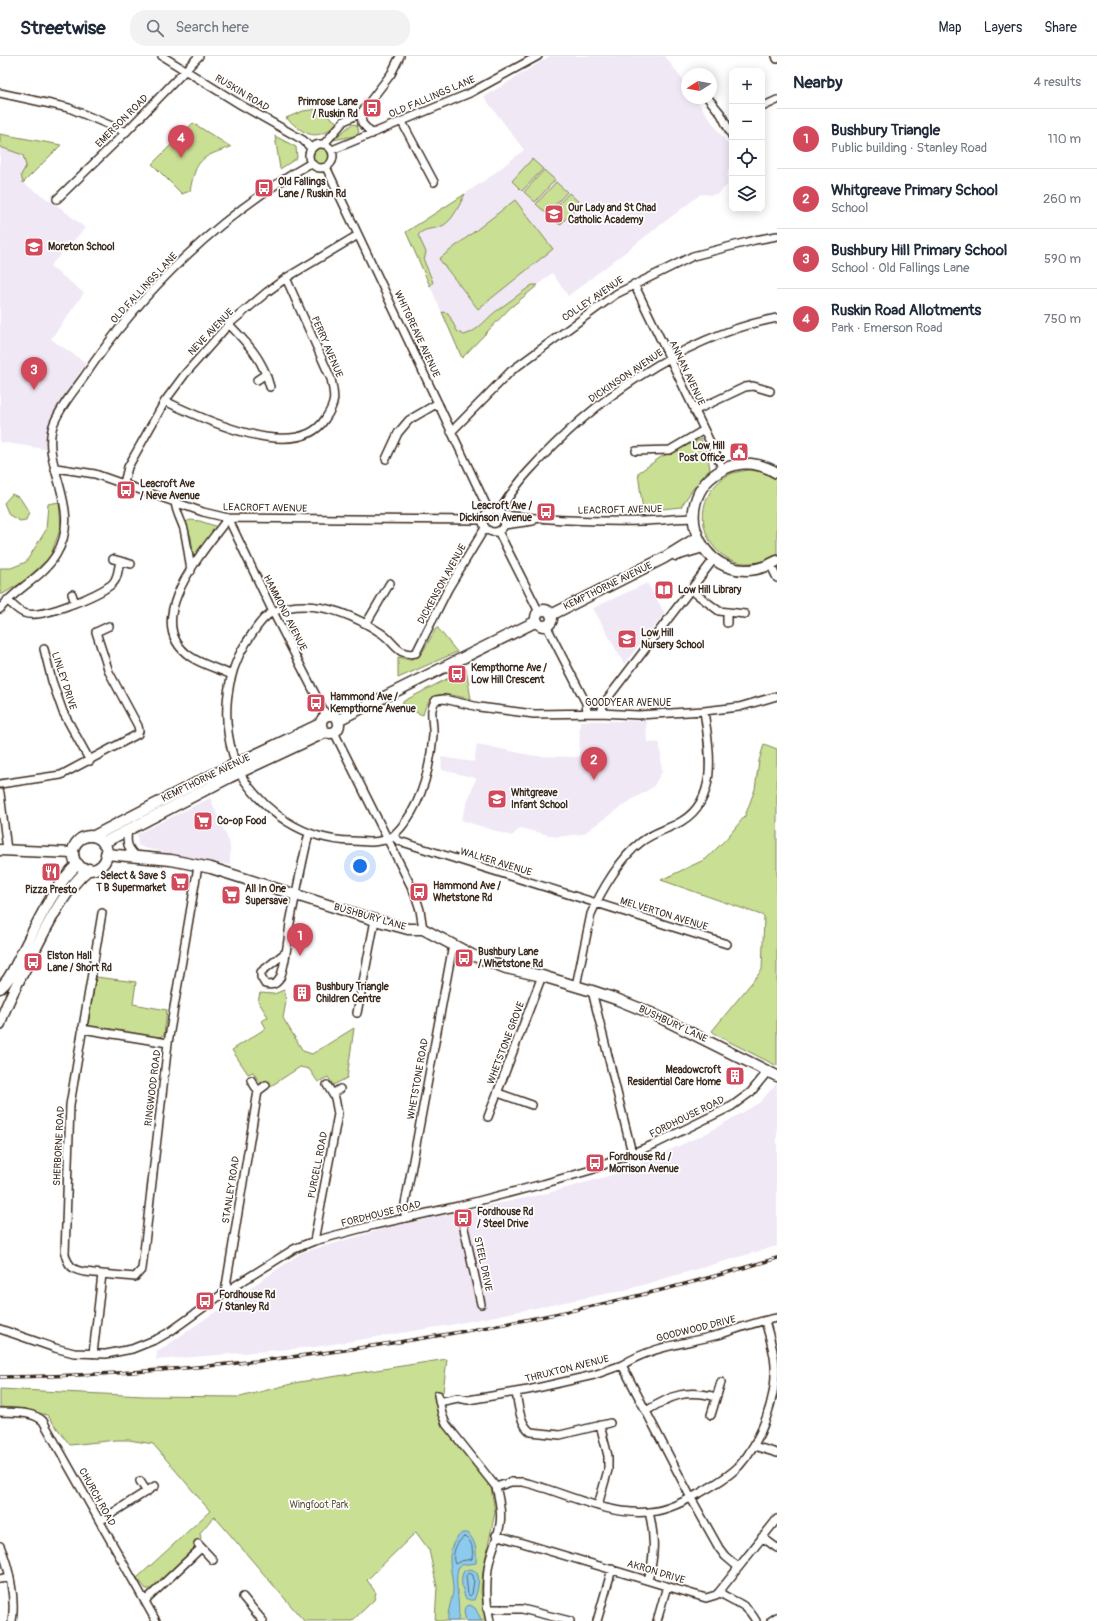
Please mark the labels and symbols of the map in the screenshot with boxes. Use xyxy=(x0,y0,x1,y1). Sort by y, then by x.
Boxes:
north arrow xyxy=(681,68,717,104)
street label: RUSKIN ROAD xyxy=(213,72,271,114)
street label: OLD FALLINGS LANE xyxy=(387,73,477,121)
street label: EMERSON ROAD xyxy=(93,92,151,150)
place label: Primrose Lane / Ruskin Rd xyxy=(298,96,359,120)
bus stop icon: Primrose Lane / Ruskin Rd xyxy=(361,97,383,119)
pin: 4 xyxy=(168,125,194,158)
place label: Old Fallings Lane / Ruskin Rd xyxy=(278,176,346,200)
bus stop icon: Old Fallings Lane / Ruskin Rd xyxy=(253,177,275,199)
place label: Our Lady and St Chad Catholic Academy xyxy=(568,202,656,226)
school or university icon: Our Lady and St Chad Catholic Academy xyxy=(543,203,565,225)
school or university icon: Moreton School xyxy=(23,236,45,258)
place label: Moreton School xyxy=(48,241,115,253)
street label: OLD FALLINGS LANE xyxy=(108,250,180,326)
street label: COLLEY AVENUE xyxy=(560,274,626,324)
street label: WHITGREAVE AVENUE xyxy=(392,289,442,379)
street label: NEVE AVENUE xyxy=(186,306,236,358)
street label: PERRY AVENUE xyxy=(309,315,345,379)
street label: ANNAN AVENUE xyxy=(667,338,707,408)
street label: DICKINSON AVENUE xyxy=(587,347,665,405)
pin: 3 xyxy=(21,357,47,390)
place label: Low Hill Post Office xyxy=(679,440,726,464)
public building icon: Low Hill Post Office xyxy=(728,441,750,463)
place label: Leacroft Ave / Neve Avenue xyxy=(140,478,201,502)
bus stop icon: Leacroft Ave / Neve Avenue xyxy=(115,479,137,501)
place label: Leacroft Ave / Dickinson Avenue xyxy=(459,500,533,524)
street label: LEACROFT AVENUE xyxy=(223,501,307,515)
bus stop icon: Leacroft Ave / Dickinson Avenue xyxy=(535,501,557,523)
street label: LEACROFT AVENUE xyxy=(578,503,662,517)
street label: DICKENSON AVENUE xyxy=(415,542,469,626)
street label: KEMPTHORNE AVENUE xyxy=(562,559,654,613)
street label: HAMMOND AVENUE xyxy=(261,573,309,653)
library icon: Low Hill Library xyxy=(653,579,675,601)
place label: Low Hill Library xyxy=(678,584,742,596)
place label: Low Hill Nursery School xyxy=(641,627,705,651)
school or university icon: Low Hill Nursery School xyxy=(616,628,638,650)
street label: LINLEY DRIVE xyxy=(49,651,79,711)
place label: Kempthorne Ave / Low Hill Crescent xyxy=(471,662,547,686)
bus stop icon: Kempthorne Ave / Low Hill Crescent xyxy=(446,663,468,685)
place label: Hammond Ave / Kempthorne Avenue xyxy=(330,691,417,715)
bus stop icon: Hammond Ave / Kempthorne Avenue xyxy=(305,692,327,714)
street label: GOODYEAR AVENUE xyxy=(585,697,671,709)
pin: 2 xyxy=(581,747,607,780)
street label: KEMPTHORNE AVENUE xyxy=(160,751,252,805)
place label: Whitgreave Infant School xyxy=(511,787,568,811)
school or university icon: Whitgreave Infant School xyxy=(486,788,508,810)
supermarket icon: Co-op Food xyxy=(192,810,214,832)
place label: Co-op Food xyxy=(217,815,266,827)
street label: WALKER AVENUE xyxy=(459,845,533,879)
your location xyxy=(350,856,370,876)
restaurant icon: Pizza Presto xyxy=(40,861,62,883)
place label: Select & Save S T B Supermarket xyxy=(95,870,167,894)
supermarket icon: Select & Save S T B Supermarket xyxy=(169,871,191,893)
place label: Hammond Ave / Whetstone Rd xyxy=(433,880,501,904)
bus stop icon: Hammond Ave / Whetstone Rd xyxy=(408,881,430,903)
place label: All In One Supersave xyxy=(245,883,289,907)
place label: Pizza Presto xyxy=(25,884,78,896)
supermarket icon: All In One Supersave xyxy=(220,884,242,906)
street label: MELVERTON AVENUE xyxy=(619,895,709,933)
street label: BUSHBURY LANE xyxy=(332,901,408,933)
pin: 1 xyxy=(287,923,313,956)
place label: Bushbury Lane / Whetstone Rd xyxy=(478,946,543,970)
bus stop icon: Bushbury Lane / Whetstone Rd xyxy=(453,947,475,969)
place label: Elston Hall Lane / Short Rd xyxy=(47,950,112,974)
bus stop icon: Elston Hall Lane / Short Rd xyxy=(22,951,44,973)
place label: Bushbury Triangle Children Centre xyxy=(316,981,390,1005)
building icon: Bushbury Triangle Children Centre xyxy=(291,982,313,1004)
street label: WHETSTONE GROVE xyxy=(485,1000,527,1086)
street label: BUSHBURY LANE xyxy=(637,1003,709,1045)
street label: WHETSTONE ROAD xyxy=(405,1037,431,1121)
street label: RINGWOOD ROAD xyxy=(142,1049,164,1127)
place label: Meadowcroft Residential Care Home xyxy=(627,1064,722,1088)
building icon: Meadowcroft Residential Care Home xyxy=(724,1065,746,1087)
street label: FORDHOUSE ROAD xyxy=(648,1094,726,1140)
street label: SHERBORNE ROAD xyxy=(51,1106,67,1186)
street label: PURCELL ROAD xyxy=(306,1131,330,1199)
place label: Fordhouse Rd / Morrison Avenue xyxy=(609,1151,680,1175)
bus stop icon: Fordhouse Rd / Morrison Avenue xyxy=(584,1152,606,1174)
street label: STANLEY ROAD xyxy=(220,1155,242,1225)
street label: FORDHOUSE ROAD xyxy=(340,1198,422,1230)
place label: Fordhouse Rd / Steel Drive xyxy=(477,1206,534,1230)
bus stop icon: Fordhouse Rd / Steel Drive xyxy=(452,1207,474,1229)
street label: STEEL DRIVE xyxy=(471,1236,495,1292)
place label: Fordhouse Rd / Stanley Rd xyxy=(219,1289,276,1313)
bus stop icon: Fordhouse Rd / Stanley Rd xyxy=(194,1290,216,1312)
street label: GOODWOOD DRIVE xyxy=(655,1313,737,1345)
street label: THRUXTON AVENUE xyxy=(524,1353,610,1385)
street label: CHURCH ROAD xyxy=(76,1466,118,1528)
park label: Wingfoot Park xyxy=(290,1499,349,1511)
street label: AKRON DRIVE xyxy=(626,1558,686,1586)

